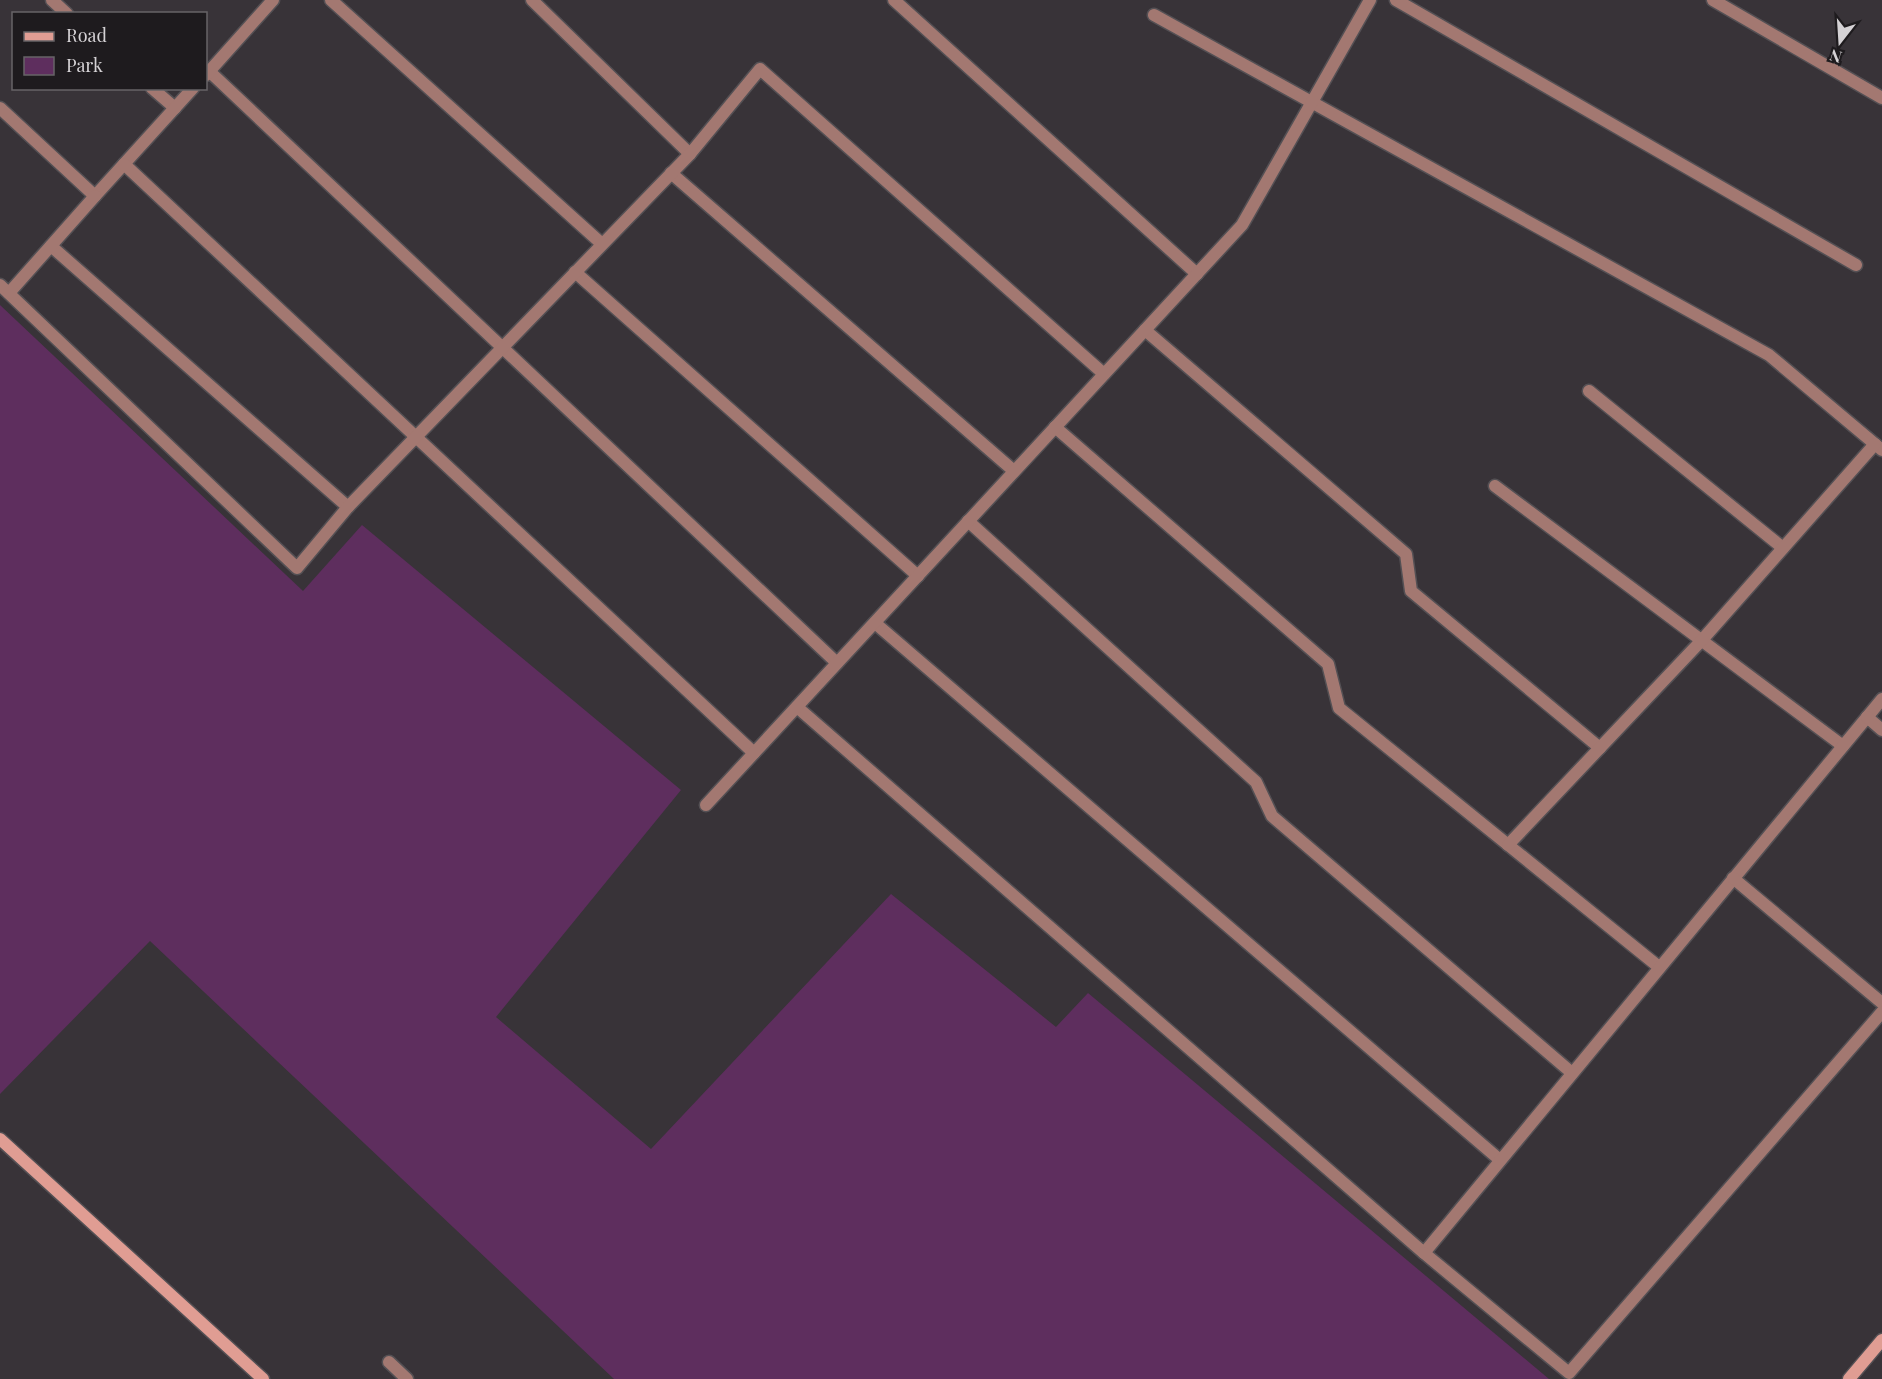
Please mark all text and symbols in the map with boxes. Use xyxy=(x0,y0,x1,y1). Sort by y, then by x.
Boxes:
legend xyxy=(12,12,207,90)
north arrow xyxy=(1810,12,1870,72)
text: Road xyxy=(66,23,107,47)
text: N xyxy=(1826,45,1844,69)
text: Park xyxy=(66,53,103,77)

